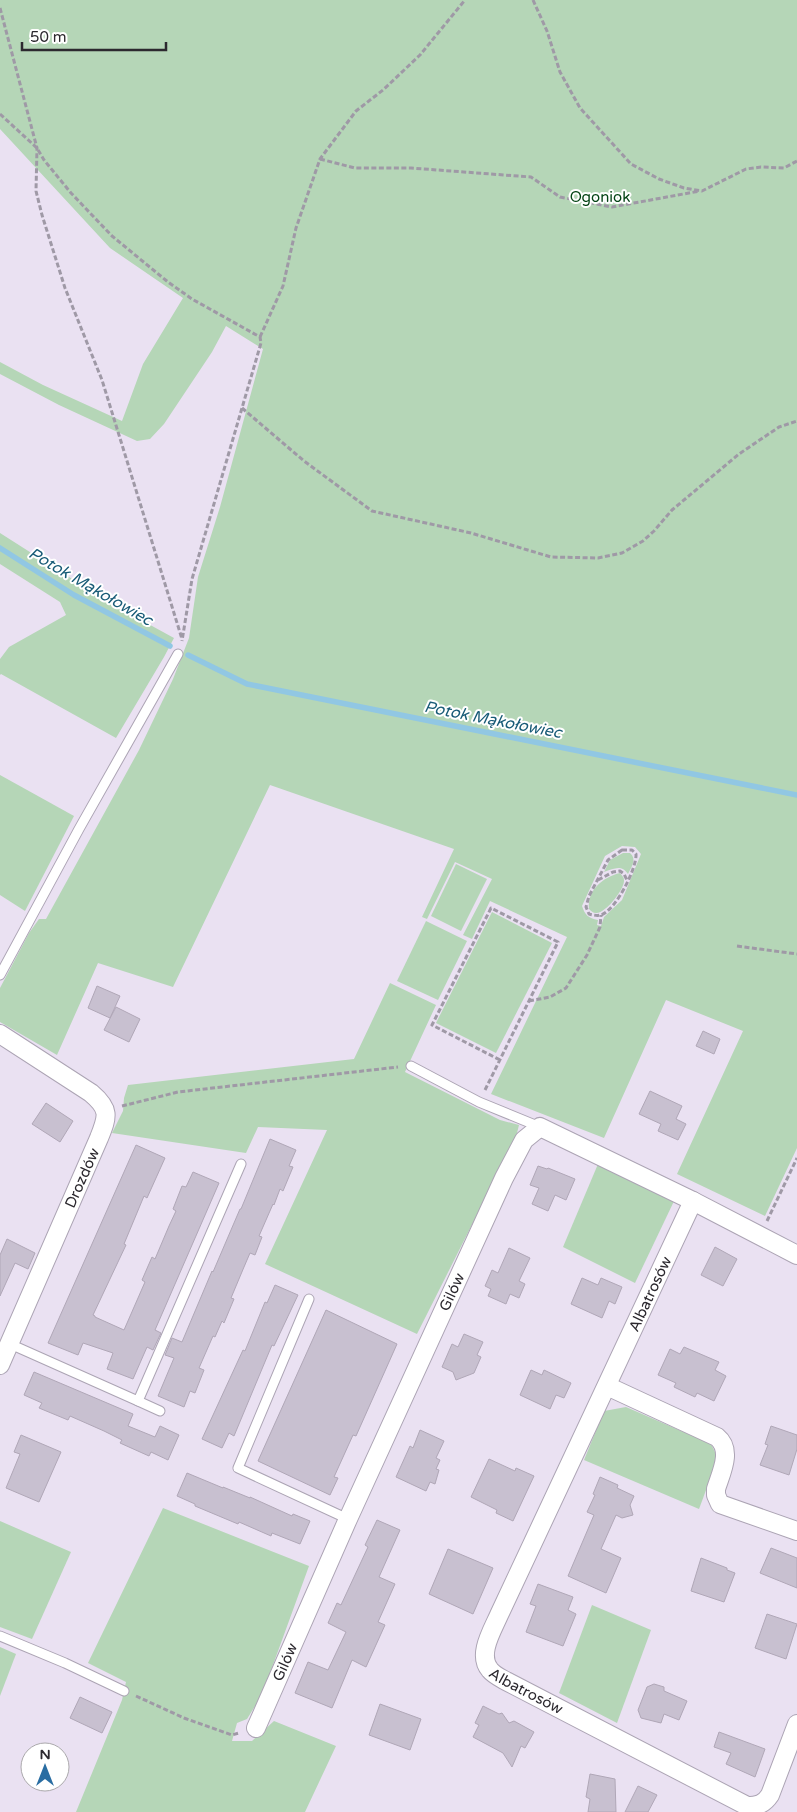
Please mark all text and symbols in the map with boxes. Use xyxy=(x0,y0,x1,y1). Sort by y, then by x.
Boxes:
scale bar xyxy=(22,20,166,52)
text: 50 m xyxy=(30,28,67,46)
park label: Ogoniok xyxy=(570,188,630,206)
water label: Potok Mąkołowiec xyxy=(25,543,157,631)
water label: Potok Mąkołowiec xyxy=(422,697,565,743)
street label: Drozdów xyxy=(61,1145,103,1211)
street label: Albatrosów xyxy=(625,1253,675,1335)
street label: Gilów xyxy=(435,1270,468,1314)
street label: Gilów xyxy=(269,1640,301,1684)
street label: Albatrosów xyxy=(485,1664,566,1718)
north arrow xyxy=(20,1742,70,1792)
text: N xyxy=(39,1746,51,1763)

